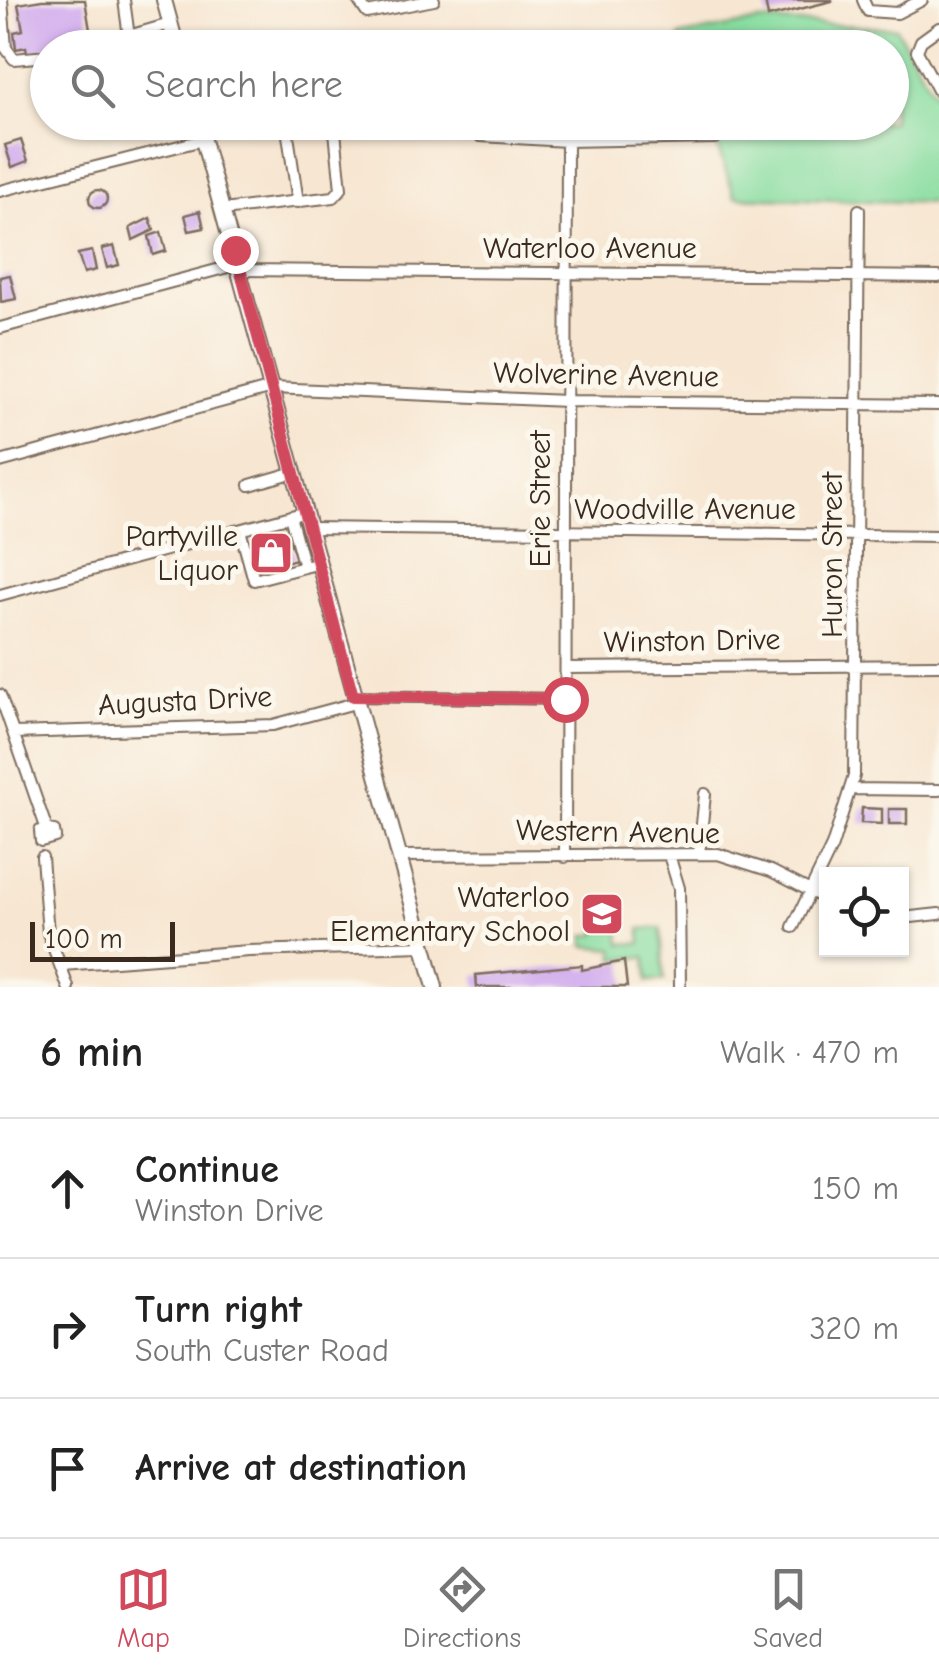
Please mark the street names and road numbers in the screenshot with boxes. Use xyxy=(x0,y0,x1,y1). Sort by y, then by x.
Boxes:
street label: Waterloo Avenue xyxy=(483,231,697,266)
street label: Wolverine Avenue xyxy=(493,356,719,394)
street label: Erie Street xyxy=(523,429,558,567)
street label: Huron Street xyxy=(815,471,850,638)
street label: Woodville Avenue xyxy=(574,492,796,527)
street label: Winston Drive xyxy=(603,622,781,660)
street label: Augusta Drive xyxy=(97,679,273,723)
street label: Western Avenue xyxy=(516,813,720,851)

